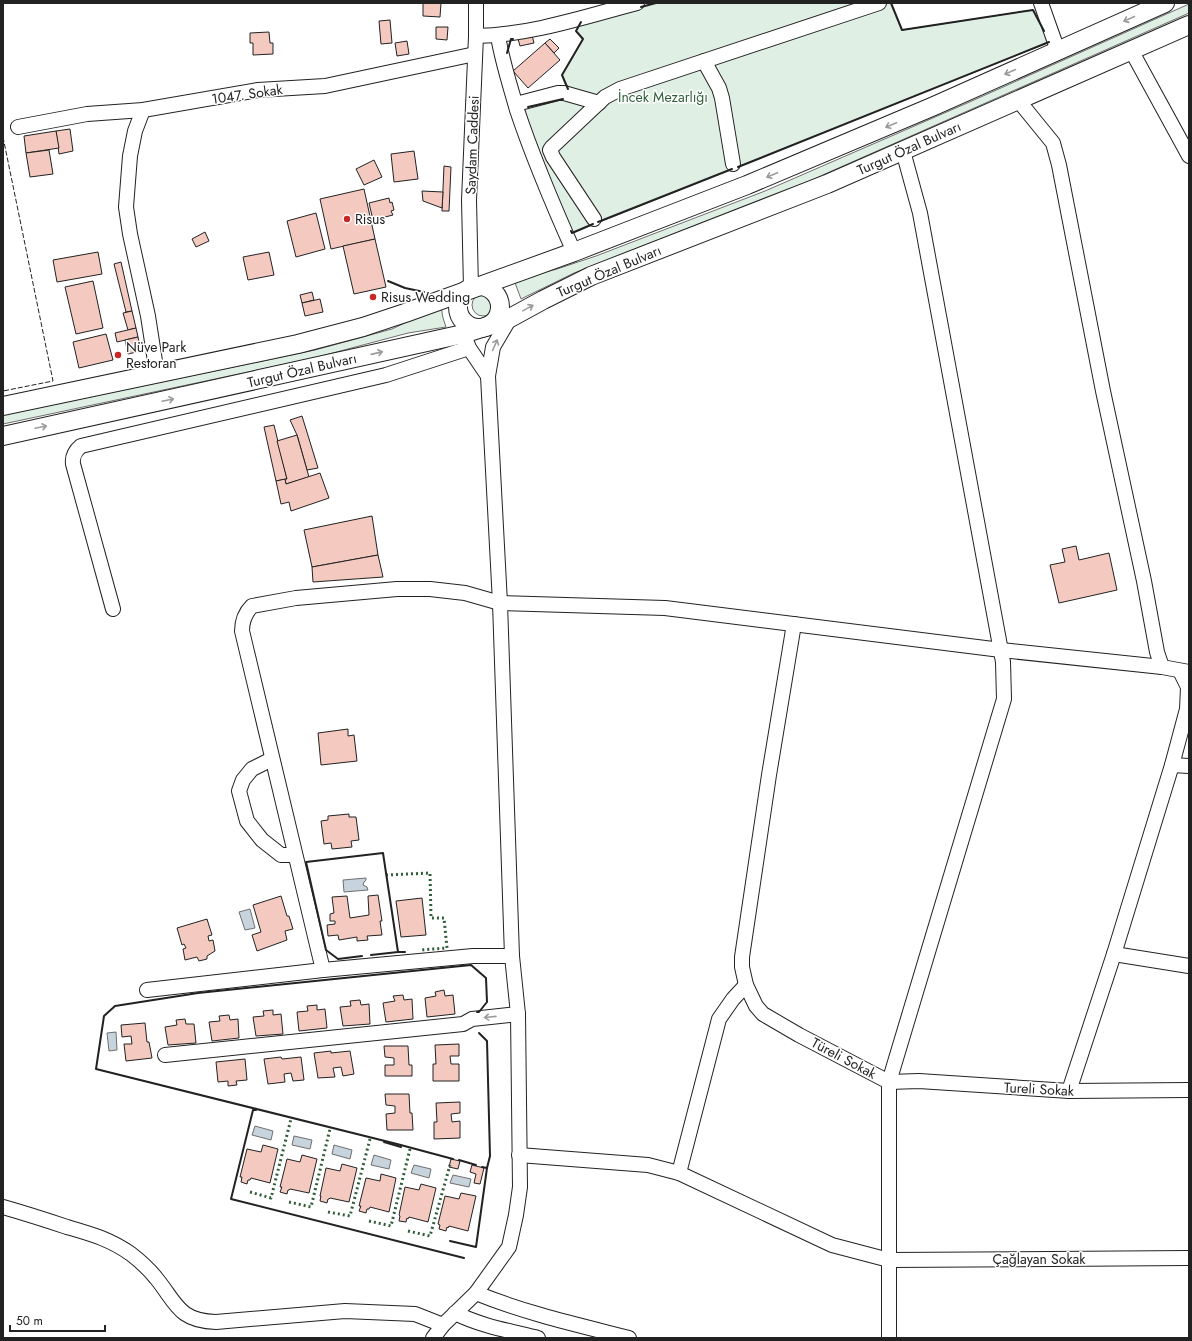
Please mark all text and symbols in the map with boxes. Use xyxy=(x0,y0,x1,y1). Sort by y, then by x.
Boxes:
one-way arrow xyxy=(1123,16,1135,23)
one-way arrow xyxy=(1005,69,1017,76)
street label: 1047. Sokak xyxy=(210,79,285,109)
park label: İncek Mezarlığı xyxy=(618,87,708,107)
street label: Saydam Caddesi xyxy=(460,95,484,195)
street label: Turgut Özal Bulvarı xyxy=(854,116,964,180)
one-way arrow xyxy=(886,121,898,129)
one-way arrow xyxy=(766,172,778,179)
place label: Risus xyxy=(355,209,385,229)
marker: Risus xyxy=(342,214,352,224)
street label: Turgut Özal Bulvarı xyxy=(554,240,664,302)
place label: Risus Wedding xyxy=(381,287,470,307)
marker: Risus Wedding xyxy=(368,292,378,302)
one-way arrow xyxy=(521,304,533,311)
place label: Nüve Park Restoran xyxy=(126,337,187,373)
one-way arrow xyxy=(492,340,499,352)
street label: Turgut Özal Bulvarı xyxy=(245,348,359,392)
one-way arrow xyxy=(370,349,383,356)
marker: Nüve Park Restoran xyxy=(113,350,123,360)
one-way arrow xyxy=(161,395,174,403)
one-way arrow xyxy=(34,423,47,431)
one-way arrow xyxy=(484,1013,497,1021)
street label: Türeli Sokak xyxy=(808,1032,881,1084)
street label: Tureli Sokak xyxy=(1004,1077,1075,1101)
street label: Çağlayan Sokak xyxy=(992,1249,1086,1269)
scale bar xyxy=(10,1307,105,1333)
text: 50 m xyxy=(16,1312,43,1330)

